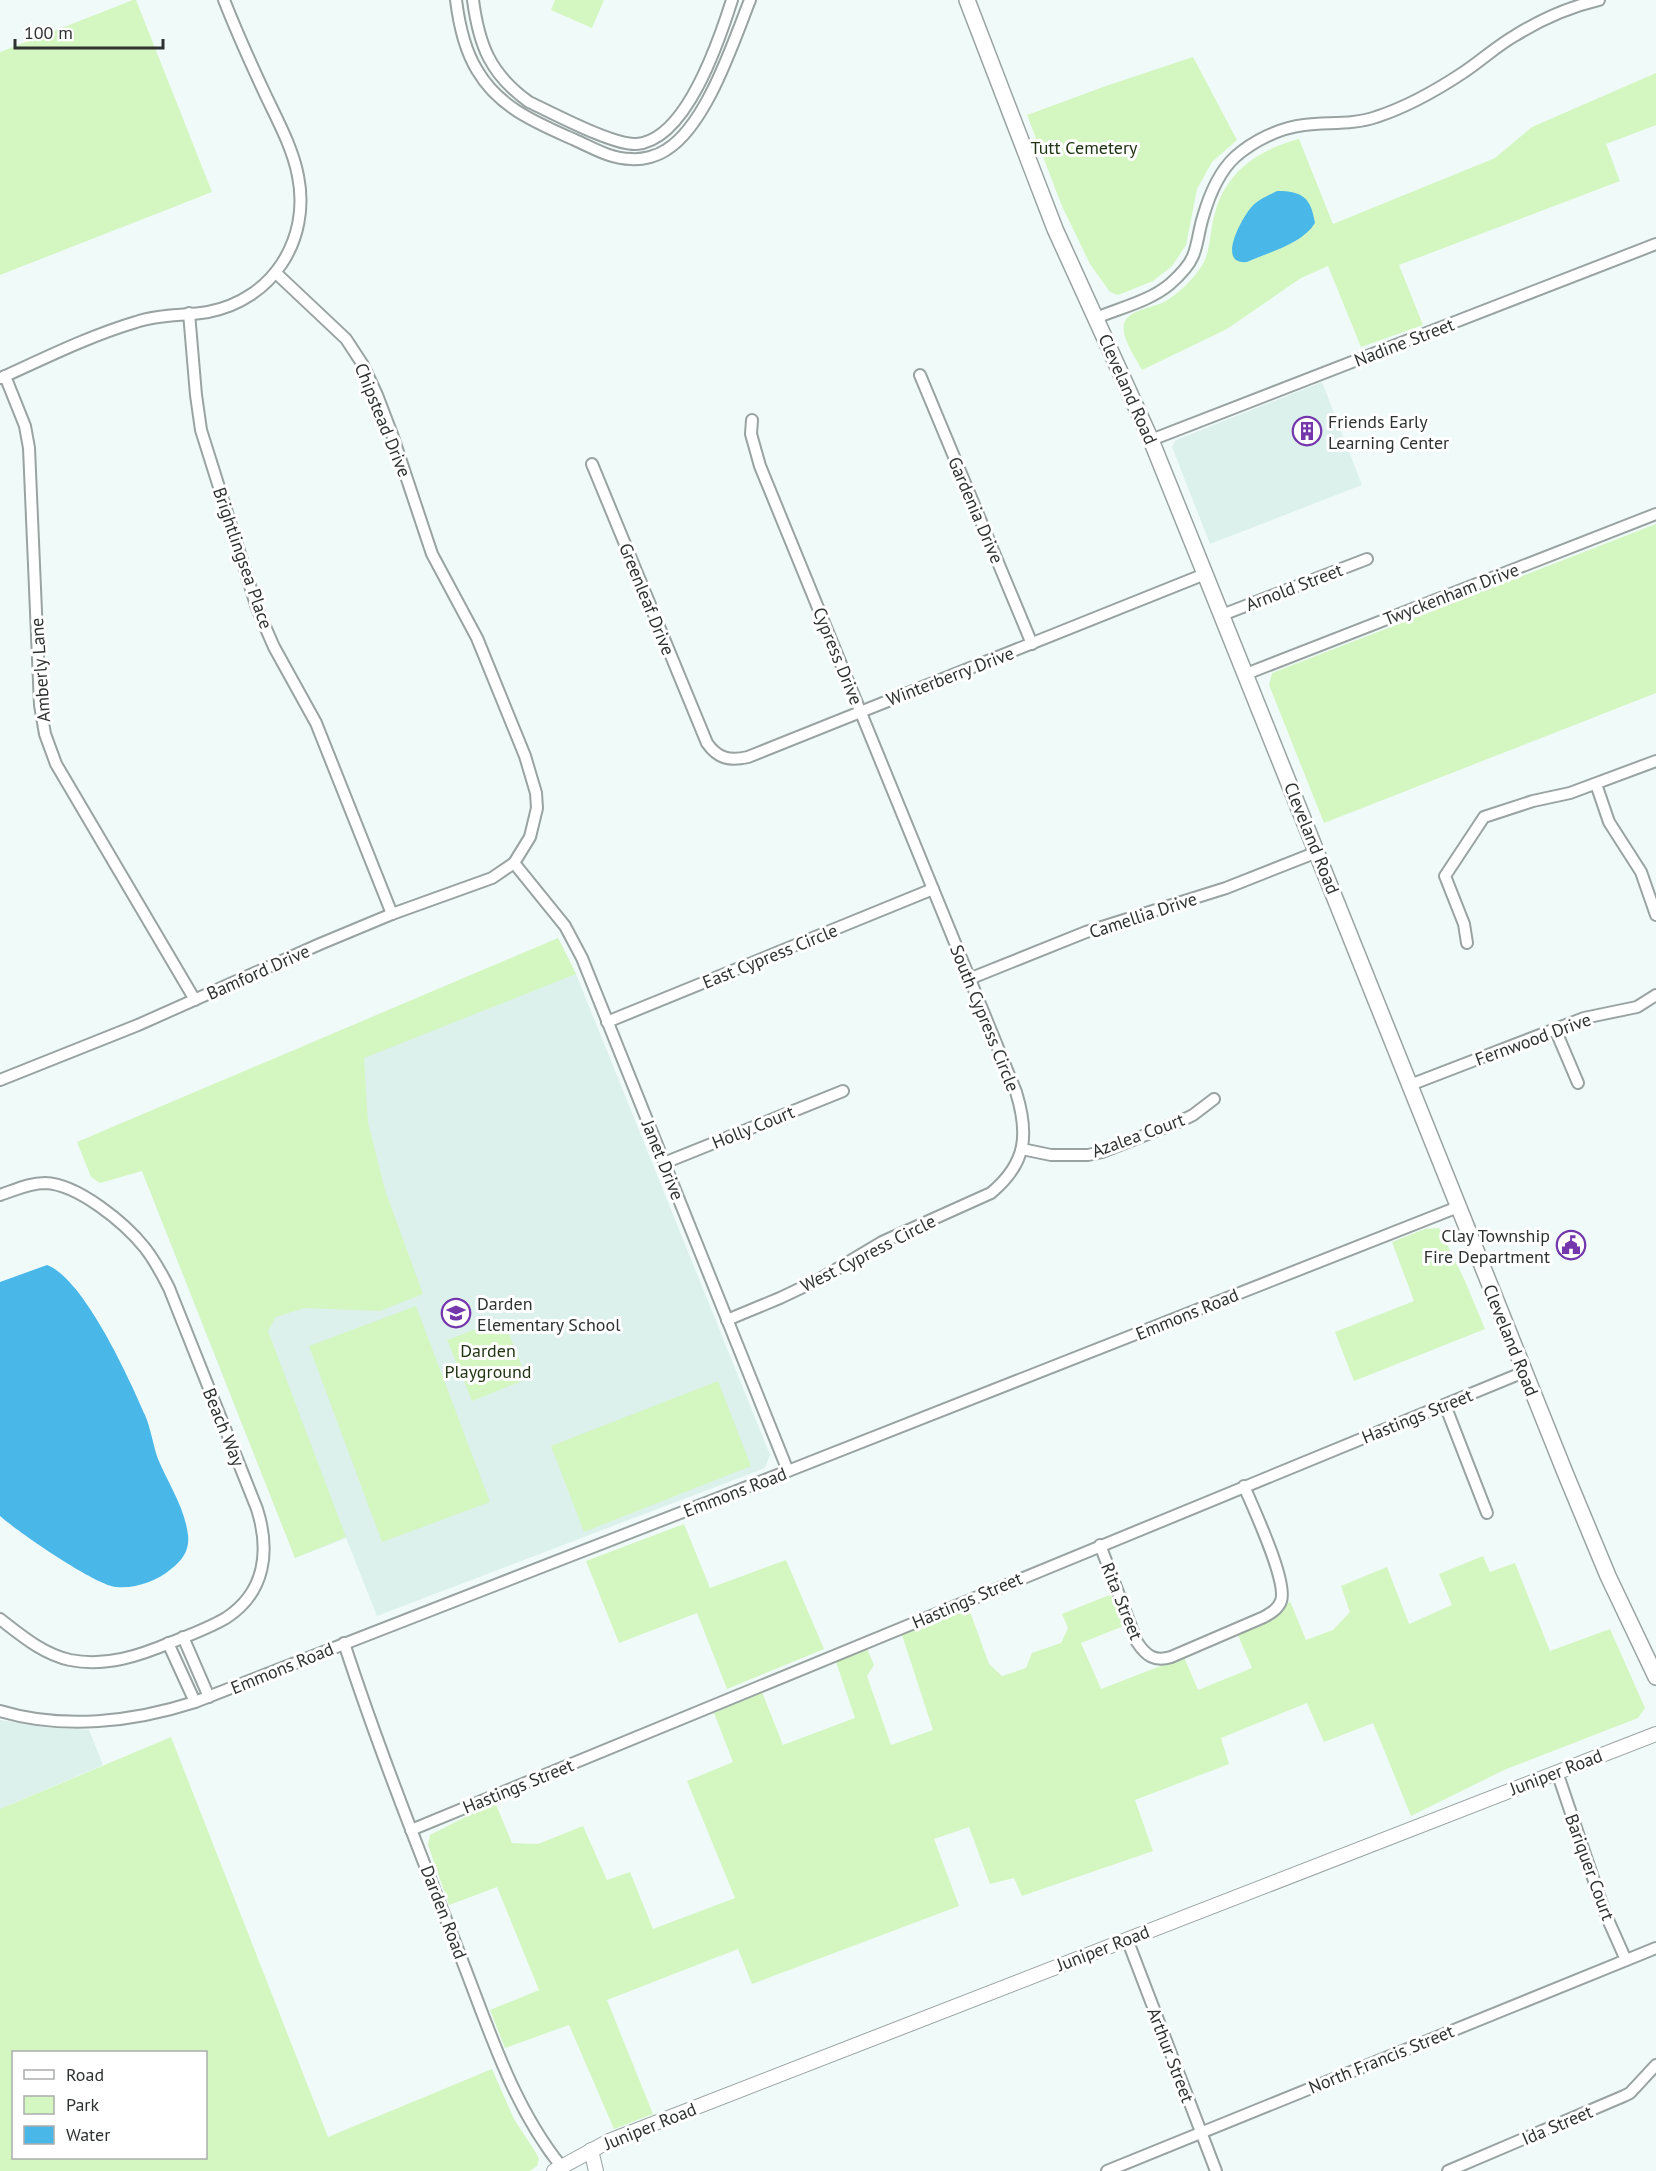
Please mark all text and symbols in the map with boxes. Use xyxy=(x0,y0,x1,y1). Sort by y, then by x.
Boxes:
scale bar xyxy=(15,12,164,50)
text: 100 m xyxy=(24,21,73,44)
park label: Tutt Cemetery xyxy=(1031,136,1138,159)
street label: Nadine Street xyxy=(1351,312,1457,372)
street label: Cleveland Road xyxy=(1093,330,1163,448)
street label: Chipstead Drive xyxy=(350,360,416,480)
place label: Friends Early Learning Center xyxy=(1328,410,1449,454)
building icon: Friends Early Learning Center xyxy=(1291,415,1323,447)
street label: Gardenia Drive xyxy=(943,453,1009,567)
street label: Brightlingsea Place xyxy=(208,484,278,632)
street label: Greenleaf Drive xyxy=(614,539,680,659)
street label: Arnold Street xyxy=(1242,558,1346,616)
street label: Twyckenham Drive xyxy=(1380,558,1522,630)
street label: Cypress Drive xyxy=(808,604,868,708)
street label: Amberly Lane xyxy=(25,617,55,723)
street label: Winterberry Drive xyxy=(883,641,1017,711)
street label: Cleveland Road xyxy=(1279,779,1345,897)
street label: Camellia Drive xyxy=(1086,887,1200,943)
street label: East Cypress Circle xyxy=(699,918,841,994)
street label: Bamford Drive xyxy=(203,939,313,1005)
street label: South Cypress Circle xyxy=(945,941,1025,1095)
street label: Fernwood Drive xyxy=(1472,1007,1594,1071)
street label: Holly Court xyxy=(709,1100,797,1154)
street label: Azalea Court xyxy=(1088,1108,1188,1162)
street label: Janet Drive xyxy=(636,1116,689,1203)
street label: West Cypress Circle xyxy=(797,1209,939,1297)
place label: Clay Township Fire Department xyxy=(1424,1224,1550,1268)
public building icon: Clay Township Fire Department xyxy=(1555,1229,1587,1261)
street label: Cleveland Road xyxy=(1478,1281,1544,1399)
street label: Emmons Road xyxy=(1132,1283,1242,1345)
place label: Darden Elementary School xyxy=(477,1292,621,1336)
school or university icon: Darden Elementary School xyxy=(440,1297,472,1329)
park label: Darden Playground xyxy=(444,1339,532,1383)
street label: Hastings Street xyxy=(1358,1383,1476,1449)
street label: Beach Way xyxy=(198,1384,250,1470)
street label: Emmons Road xyxy=(680,1462,790,1522)
street label: Rita Street xyxy=(1096,1559,1148,1643)
street label: Hastings Street xyxy=(908,1566,1026,1634)
street label: Emmons Road xyxy=(227,1637,337,1699)
street label: Juniper Road xyxy=(1505,1744,1606,1801)
street label: Hastings Street xyxy=(459,1753,577,1819)
street label: Bariquer Court xyxy=(1560,1811,1620,1923)
street label: Darden Road xyxy=(416,1862,472,1962)
street label: Juniper Road xyxy=(1052,1920,1153,1977)
street label: Arthur Street xyxy=(1142,2004,1200,2106)
street label: North Francis Street xyxy=(1305,2019,1457,2099)
legend xyxy=(12,2051,207,2159)
text: Road xyxy=(66,2063,104,2086)
text: Park xyxy=(66,2093,99,2116)
street label: Juniper Road xyxy=(600,2097,700,2155)
street label: Ida Street xyxy=(1518,2100,1596,2150)
text: Water xyxy=(66,2123,110,2146)

